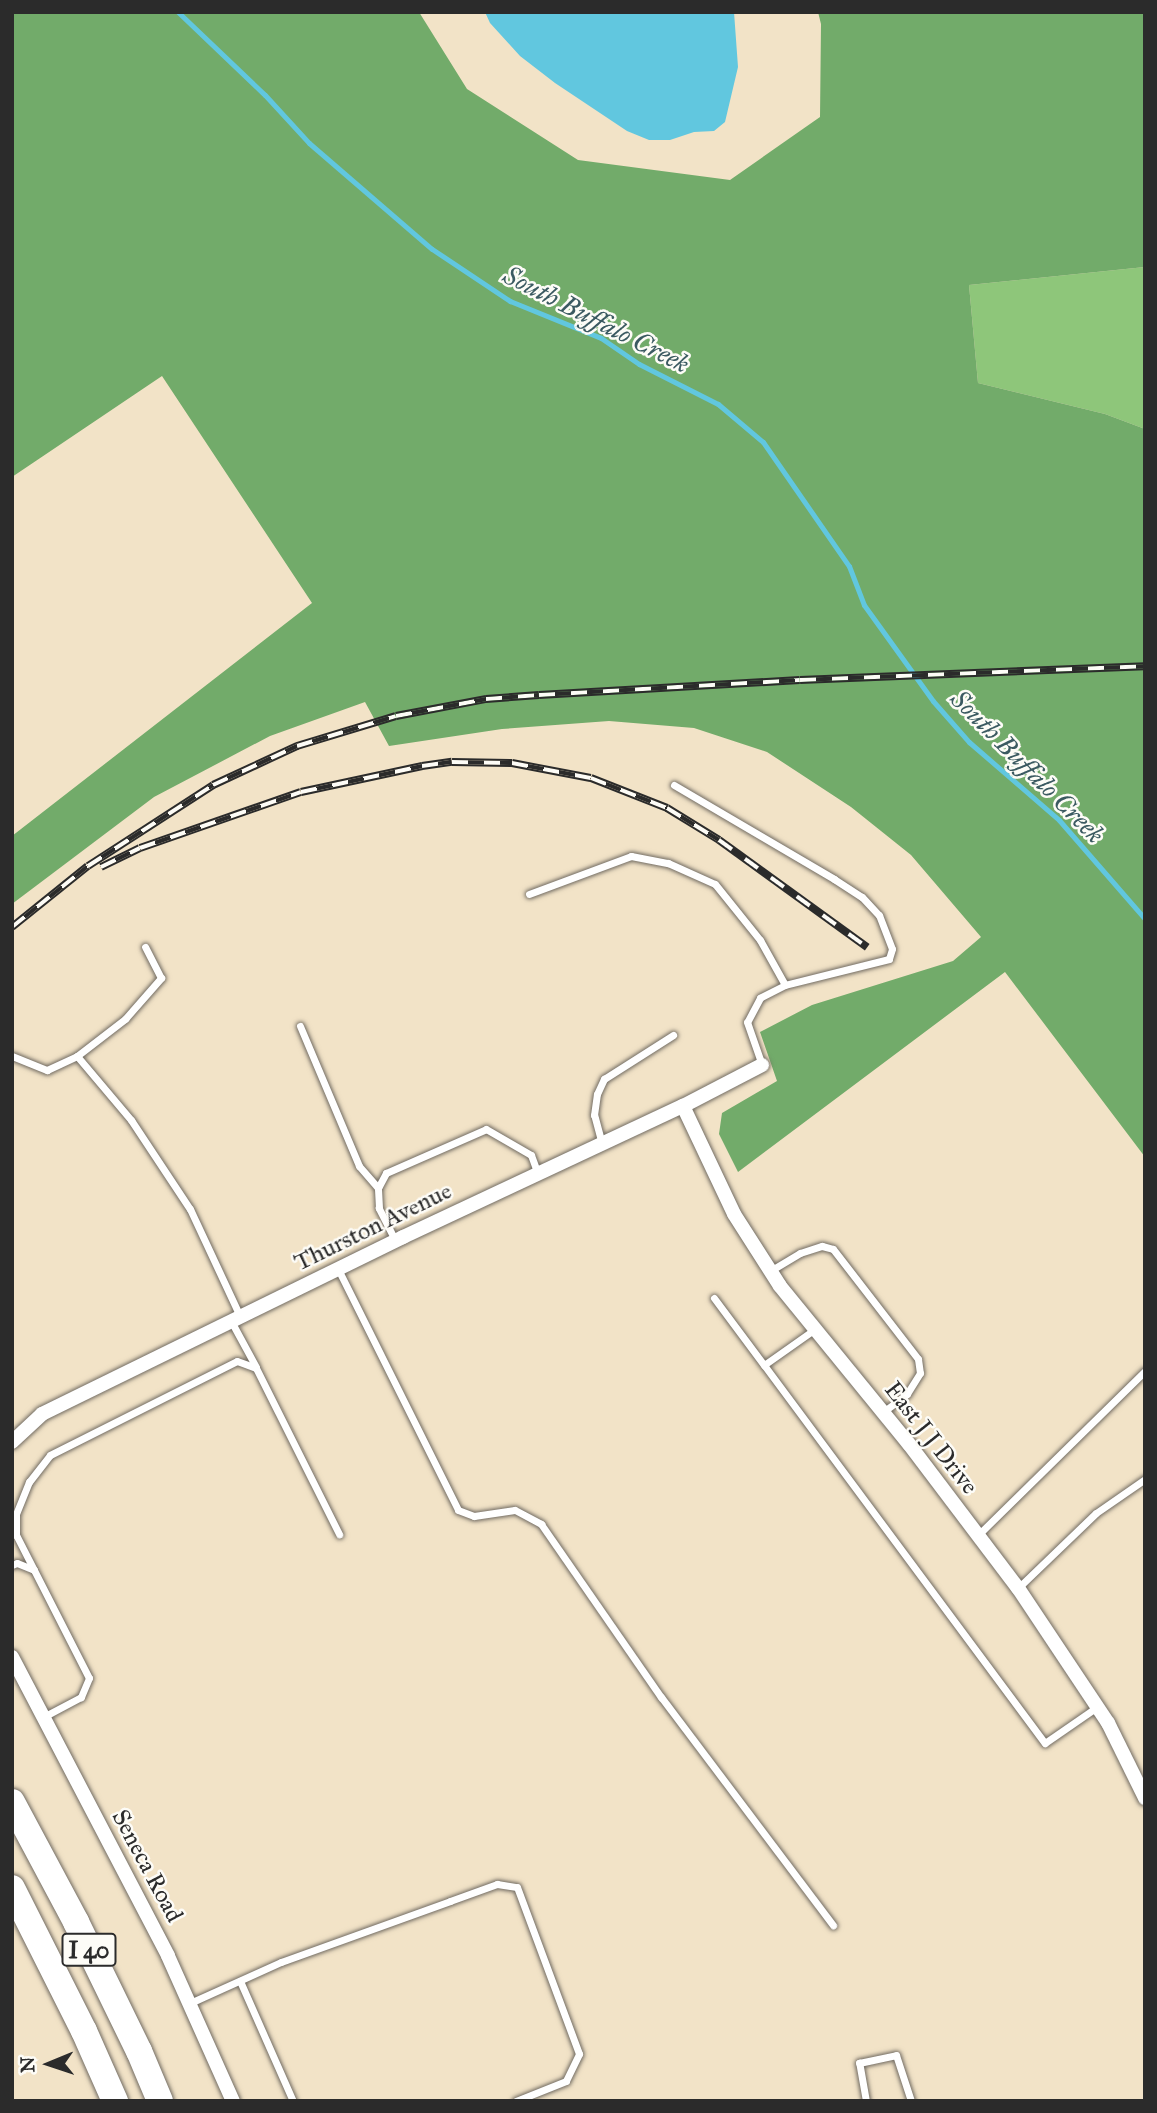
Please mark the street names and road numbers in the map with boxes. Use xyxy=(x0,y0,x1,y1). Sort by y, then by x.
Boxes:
street label: Thurston Avenue xyxy=(290,1177,456,1277)
street label: East J J Drive xyxy=(878,1376,984,1500)
street label: Seneca Road xyxy=(105,1805,189,1927)
road number: I 40 xyxy=(61,1930,117,1969)

